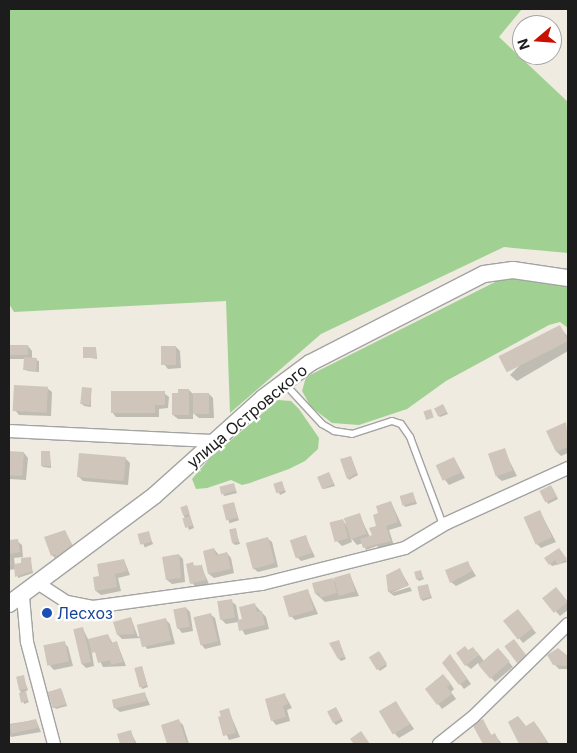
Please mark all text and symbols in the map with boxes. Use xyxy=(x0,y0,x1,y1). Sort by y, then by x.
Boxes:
north arrow xyxy=(512,15,562,65)
text: N xyxy=(513,37,533,52)
street label: улица Островского xyxy=(183,360,311,472)
place label: Лесхоз xyxy=(57,603,113,623)
marker: Лесхоз xyxy=(41,607,53,619)

